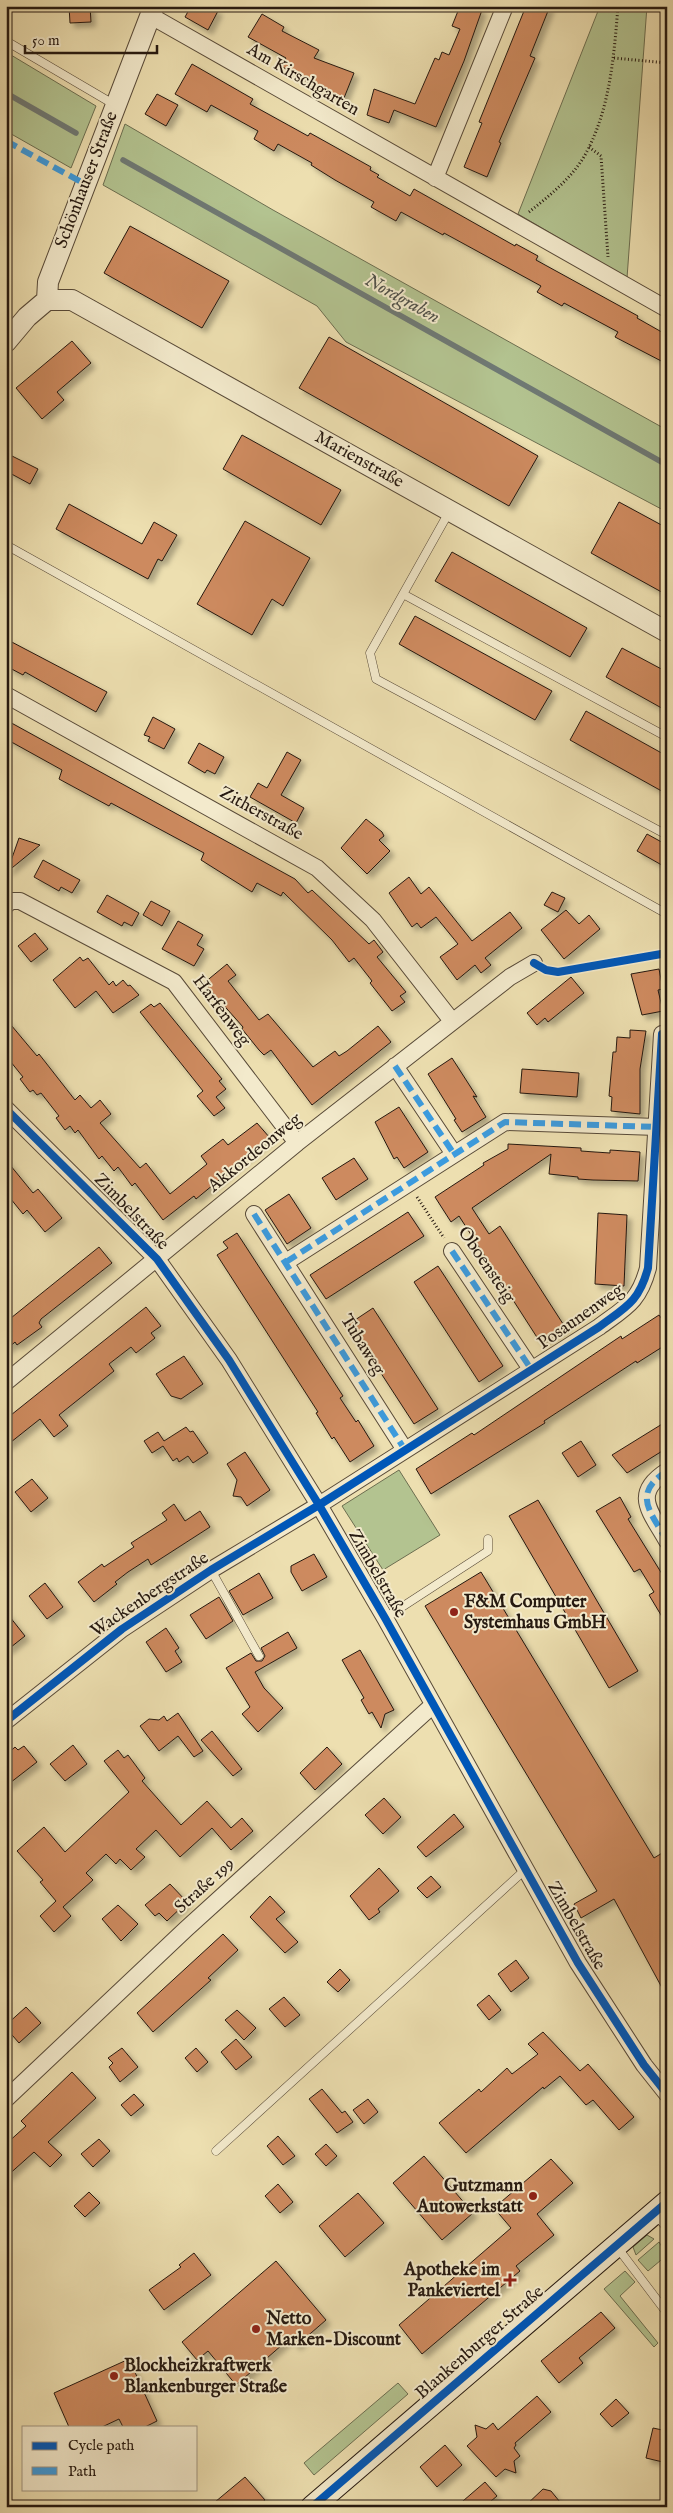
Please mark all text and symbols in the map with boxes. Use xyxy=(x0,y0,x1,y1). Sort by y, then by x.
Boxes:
scale bar xyxy=(25,22,158,54)
text: 50 m xyxy=(32,31,60,50)
street label: Am Kirschgarten xyxy=(242,38,364,122)
street label: Schönhauser Straße xyxy=(50,108,124,252)
water label: Nordgraben xyxy=(360,269,444,329)
street label: Marienstraße xyxy=(310,426,408,494)
street label: Zitherstraße xyxy=(215,782,307,846)
street label: Harfenweg xyxy=(187,971,256,1052)
street label: Akkordeonweg xyxy=(203,1108,307,1199)
street label: Zimbelstraße xyxy=(88,1169,174,1255)
street label: Oboensteig xyxy=(452,1222,520,1308)
street label: Posaunenweg xyxy=(533,1279,629,1355)
street label: Tubaweg xyxy=(334,1310,390,1380)
street label: Zimbelstraße xyxy=(342,1526,412,1622)
street label: Wackenbergstraße xyxy=(87,1547,213,1643)
place label: F&M Computer Systemhaus GmbH xyxy=(464,1591,607,1635)
marker: F&M Computer Systemhaus GmbH xyxy=(448,1606,460,1618)
street label: Straße 199 xyxy=(170,1853,240,1919)
street label: Zimbelstraße xyxy=(541,1878,611,1974)
place label: Gutzmann Autowerkstatt xyxy=(416,2175,524,2219)
marker: Gutzmann Autowerkstatt xyxy=(527,2190,539,2202)
place label: Apotheke im Pankeviertel xyxy=(403,2259,501,2303)
marker: Apotheke im Pankeviertel xyxy=(504,2274,516,2286)
street label: Blankenburger Straße xyxy=(411,2281,549,2405)
place label: Netto Marken-Discount xyxy=(265,2308,402,2352)
marker: Netto Marken-Discount xyxy=(250,2323,262,2335)
place label: Blockheizkraftwerk Blankenburger Straße xyxy=(124,2355,288,2399)
marker: Blockheizkraftwerk Blankenburger Straße xyxy=(108,2370,120,2382)
legend xyxy=(22,2426,198,2490)
text: Cycle path xyxy=(68,2436,134,2455)
text: Path xyxy=(68,2462,96,2481)

